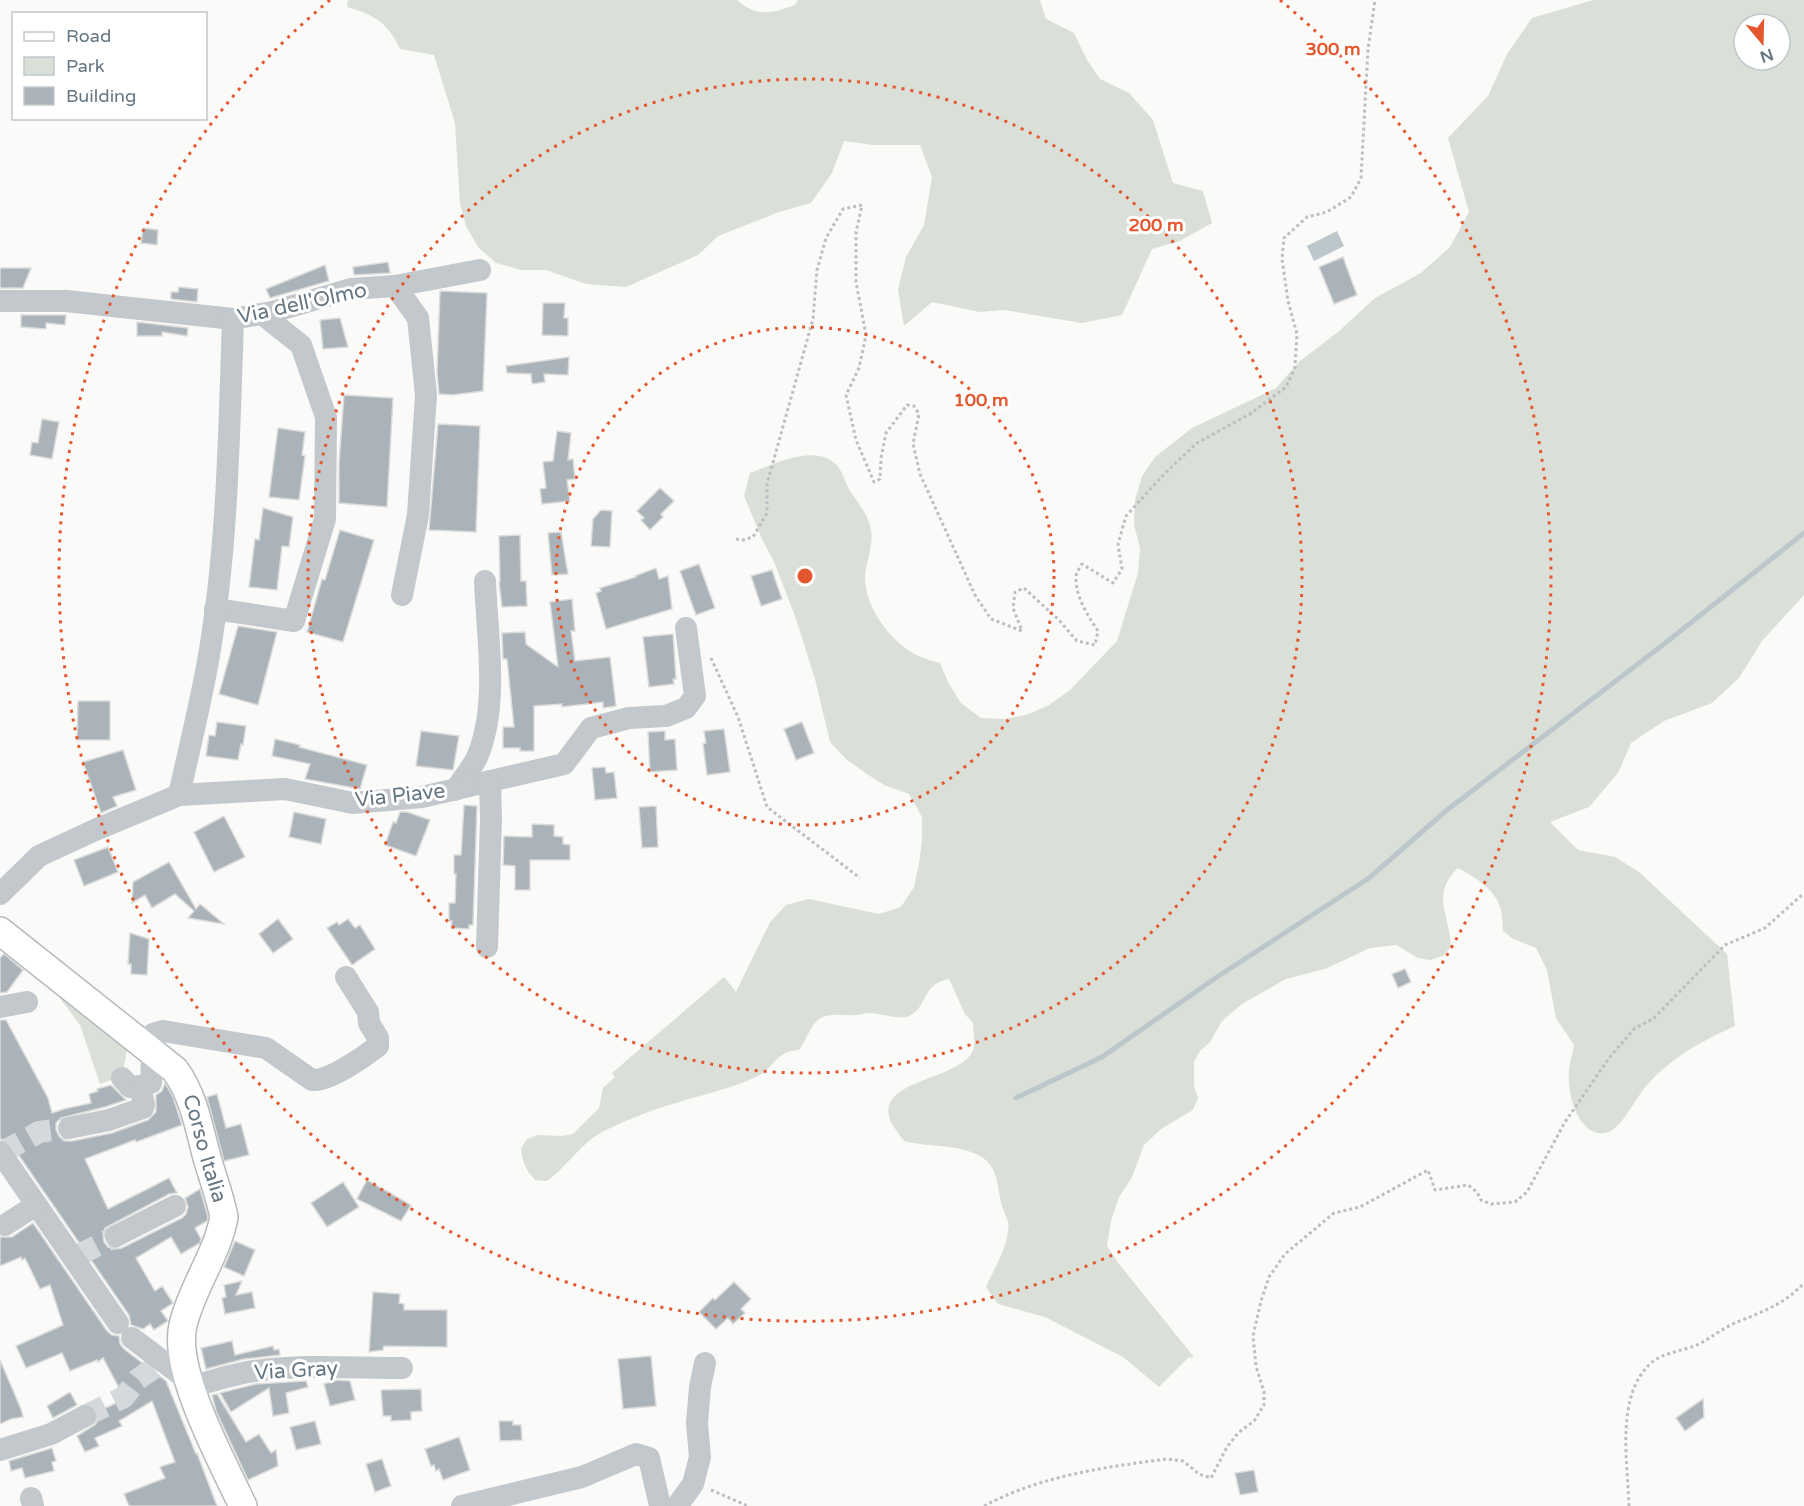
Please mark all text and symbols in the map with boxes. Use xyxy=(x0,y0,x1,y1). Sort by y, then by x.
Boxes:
legend xyxy=(12,12,207,120)
north arrow xyxy=(1732,12,1792,72)
text: Road xyxy=(66,25,111,47)
text: 300 m xyxy=(1305,38,1361,60)
text: N xyxy=(1757,44,1776,67)
text: Park xyxy=(66,55,105,77)
text: Building xyxy=(66,85,136,107)
text: 200 m xyxy=(1128,214,1184,236)
street label: Via dell'Olmo xyxy=(235,278,369,329)
text: 100 m xyxy=(953,389,1009,411)
centre of rings xyxy=(795,566,815,586)
street label: Via Piave xyxy=(354,778,446,813)
street label: Corso Italia xyxy=(177,1091,232,1205)
street label: Via Gray xyxy=(254,1356,338,1385)

